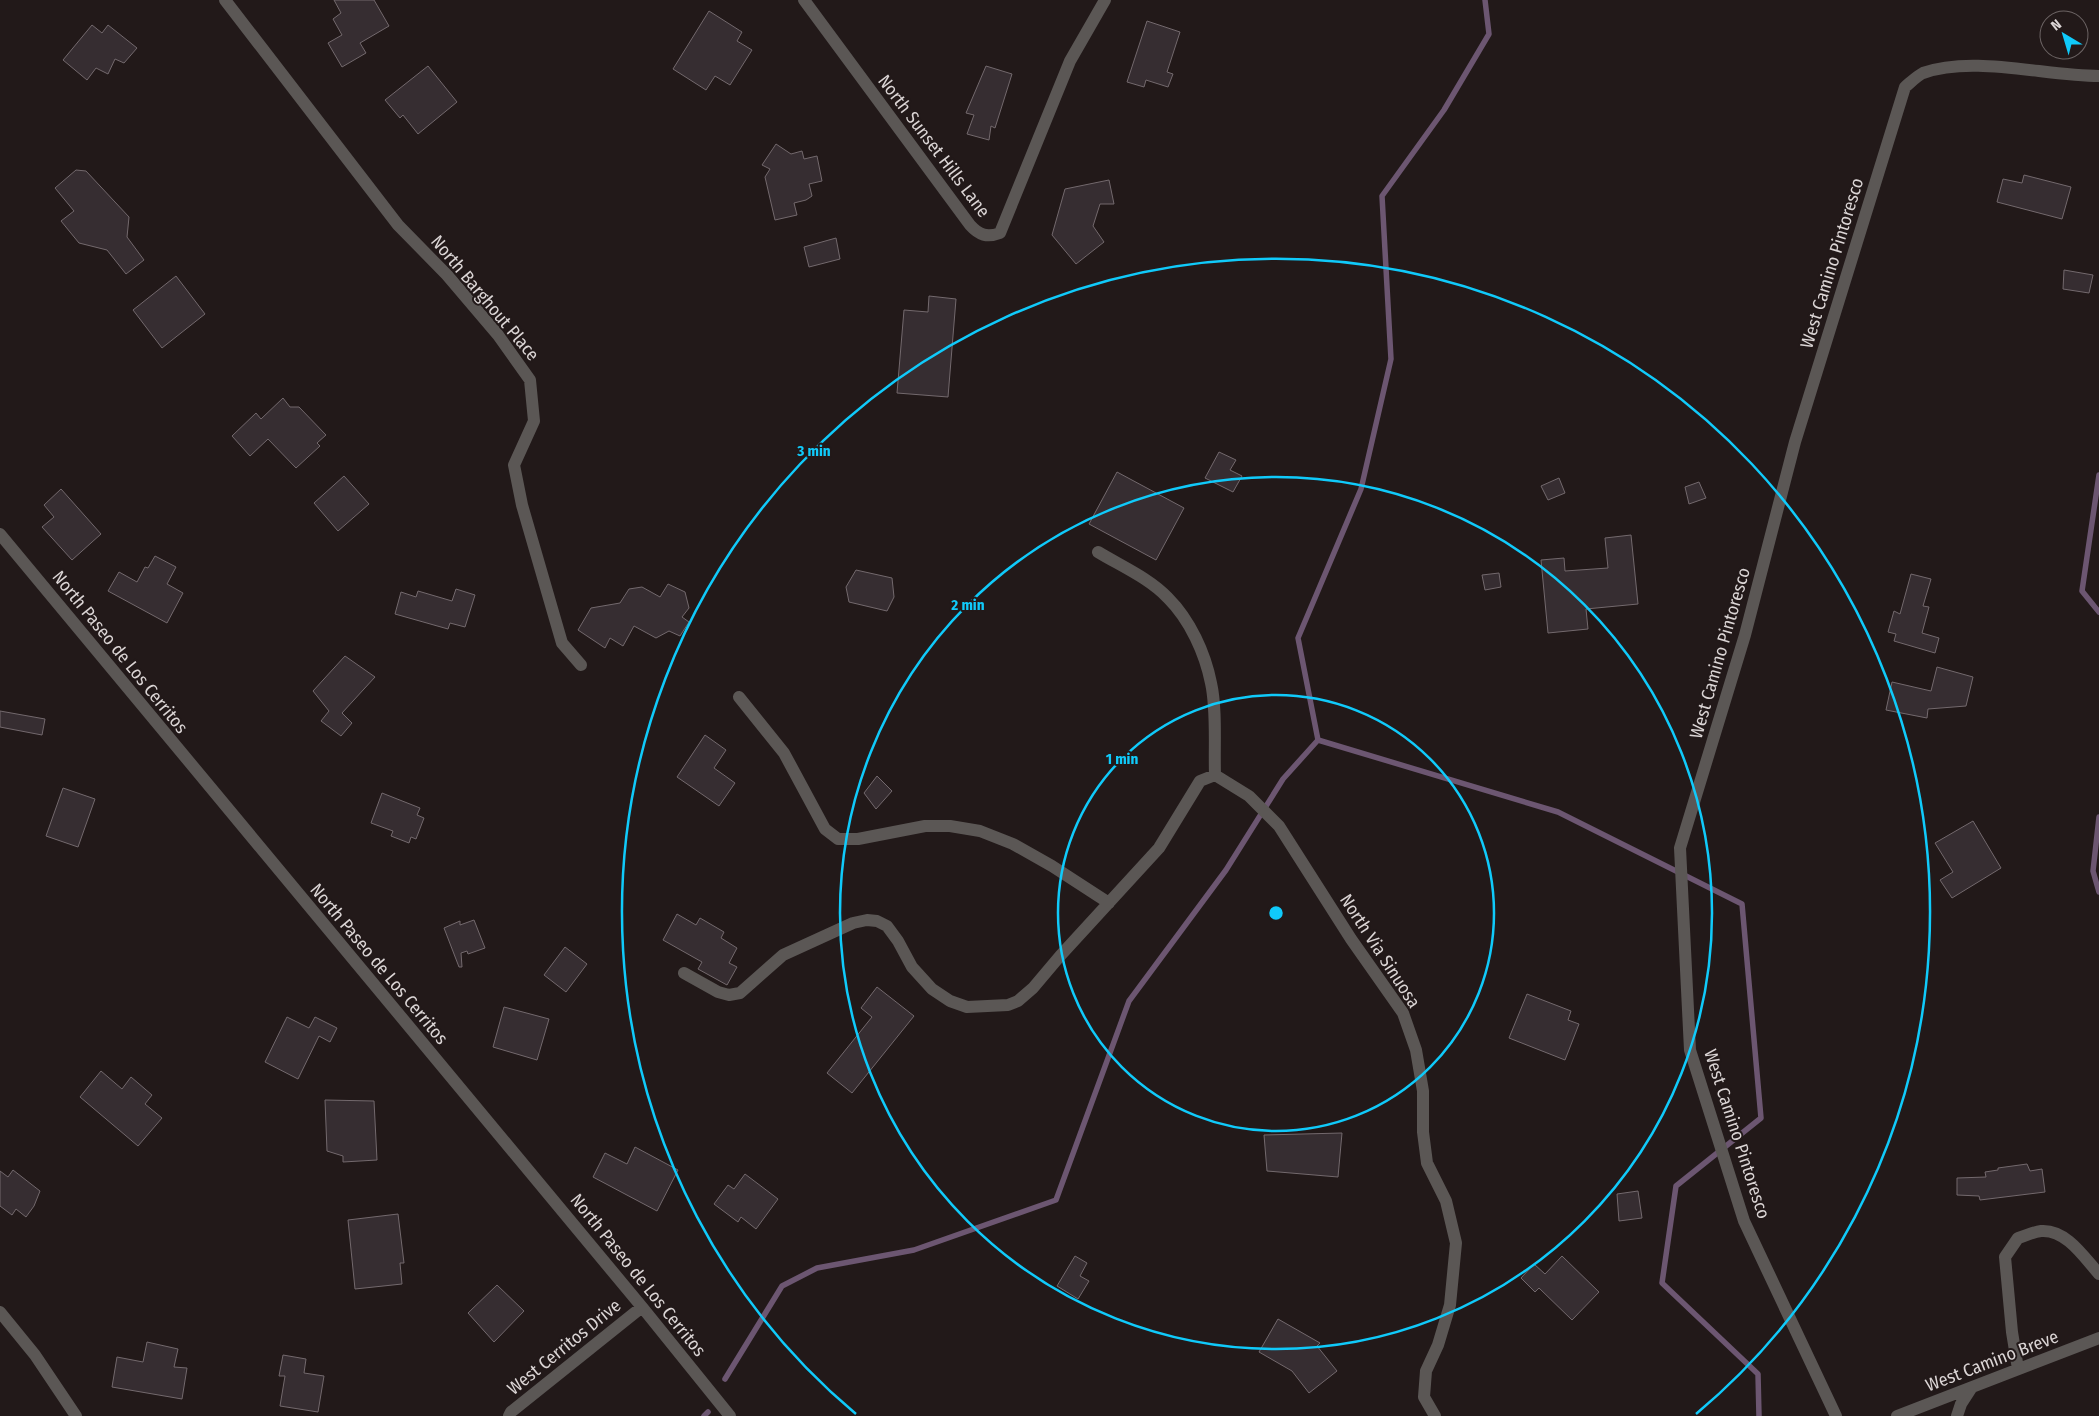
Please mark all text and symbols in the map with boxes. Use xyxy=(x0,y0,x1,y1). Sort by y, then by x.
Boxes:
north arrow xyxy=(2039,10,2089,60)
text: N xyxy=(2048,16,2065,34)
street label: North Sunset Hills Lane xyxy=(873,70,995,222)
street label: West Camino Pintoresco xyxy=(1796,175,1868,351)
street label: North Barghout Place xyxy=(426,231,544,365)
text: 3 min xyxy=(796,442,831,460)
street label: West Camino Pintoresco xyxy=(1685,565,1755,741)
street label: North Paseo de Los Cerritos xyxy=(48,566,193,738)
text: 2 min xyxy=(950,596,985,614)
text: 1 min xyxy=(1106,750,1138,768)
street label: North Paseo de Los Cerritos xyxy=(305,879,453,1049)
street label: North Via Sinuosa xyxy=(1335,890,1425,1012)
centre of rings xyxy=(1267,904,1285,922)
street label: West Camino Pintoresco xyxy=(1699,1046,1775,1222)
street label: North Paseo de Los Cerritos xyxy=(566,1189,711,1361)
street label: West Cerritos Drive xyxy=(503,1294,625,1400)
street label: West Camino Breve xyxy=(1922,1325,2062,1396)

